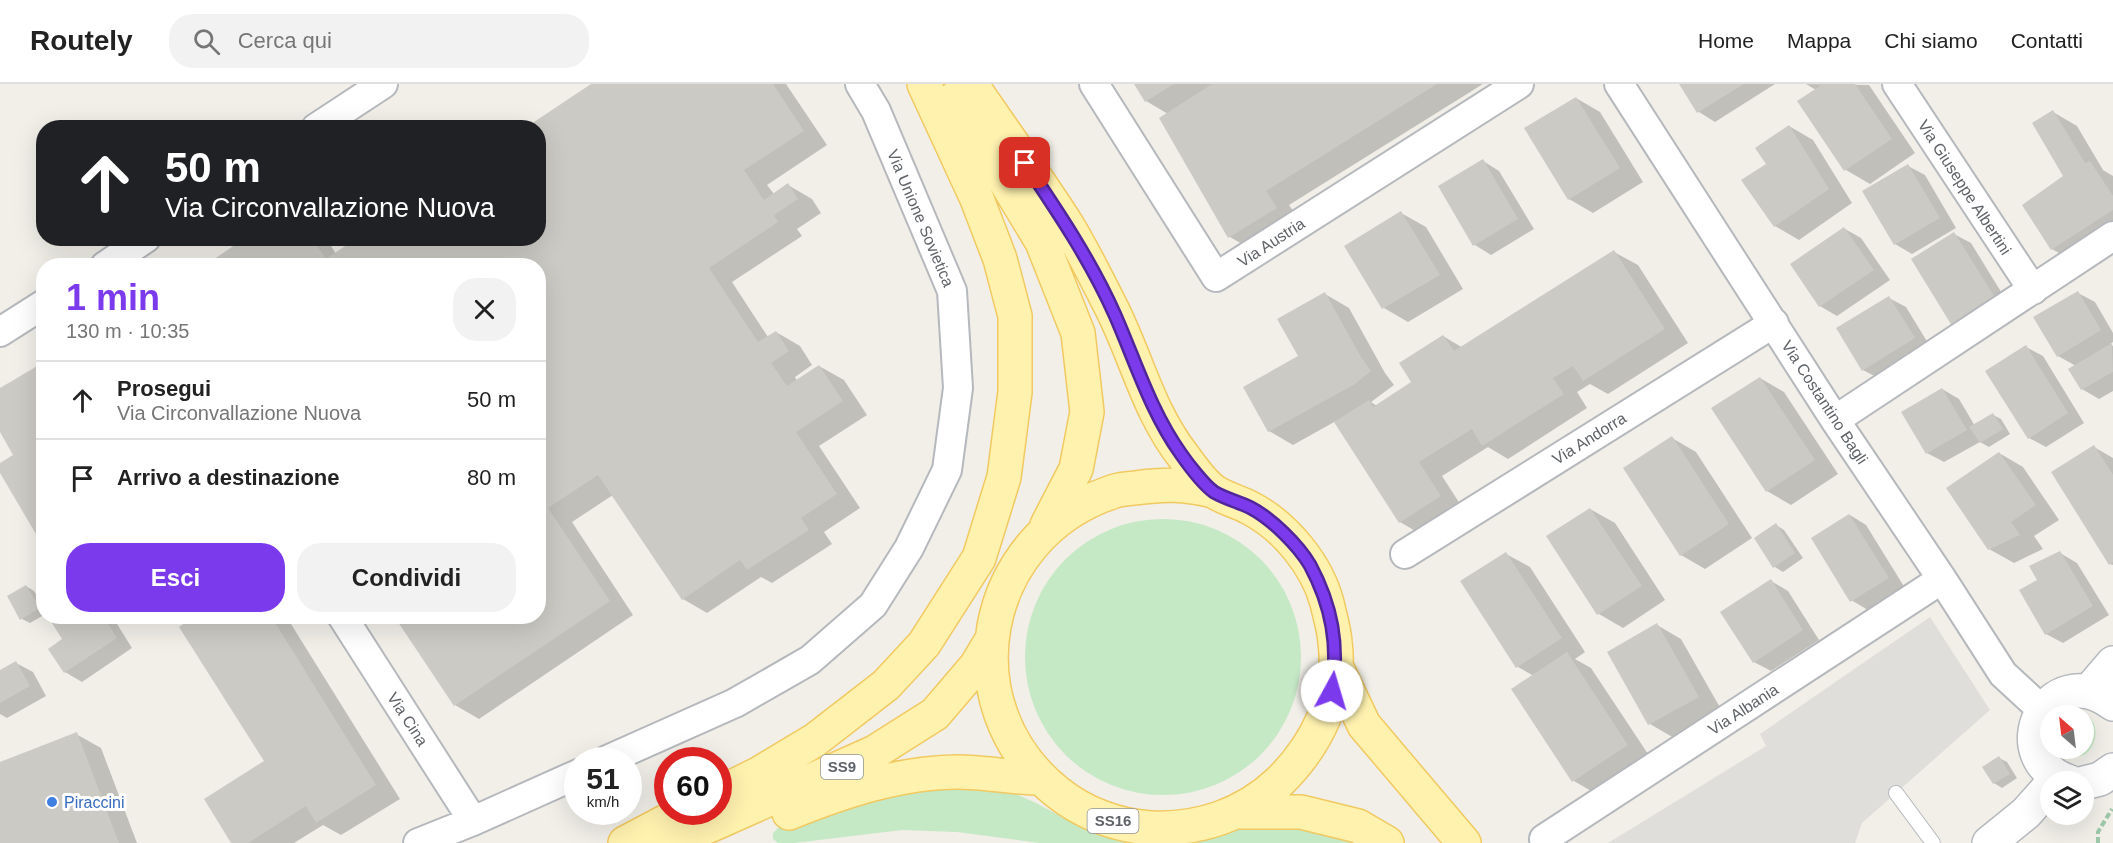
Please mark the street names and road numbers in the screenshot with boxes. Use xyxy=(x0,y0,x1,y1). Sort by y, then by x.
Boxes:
street label: Via Giuseppe Albertini xyxy=(1915,117,2015,258)
street label: Via Unione Sovietica xyxy=(884,147,957,289)
street label: Via Austria xyxy=(1235,214,1308,270)
street label: Via Costantino Bagli xyxy=(1778,337,1871,467)
street label: Via Andorra xyxy=(1549,409,1629,468)
street label: Via Albania xyxy=(1705,681,1781,738)
street label: Via Cina xyxy=(384,689,431,749)
road number: SS9 xyxy=(821,755,863,779)
road number: SS16 xyxy=(1088,809,1138,833)

